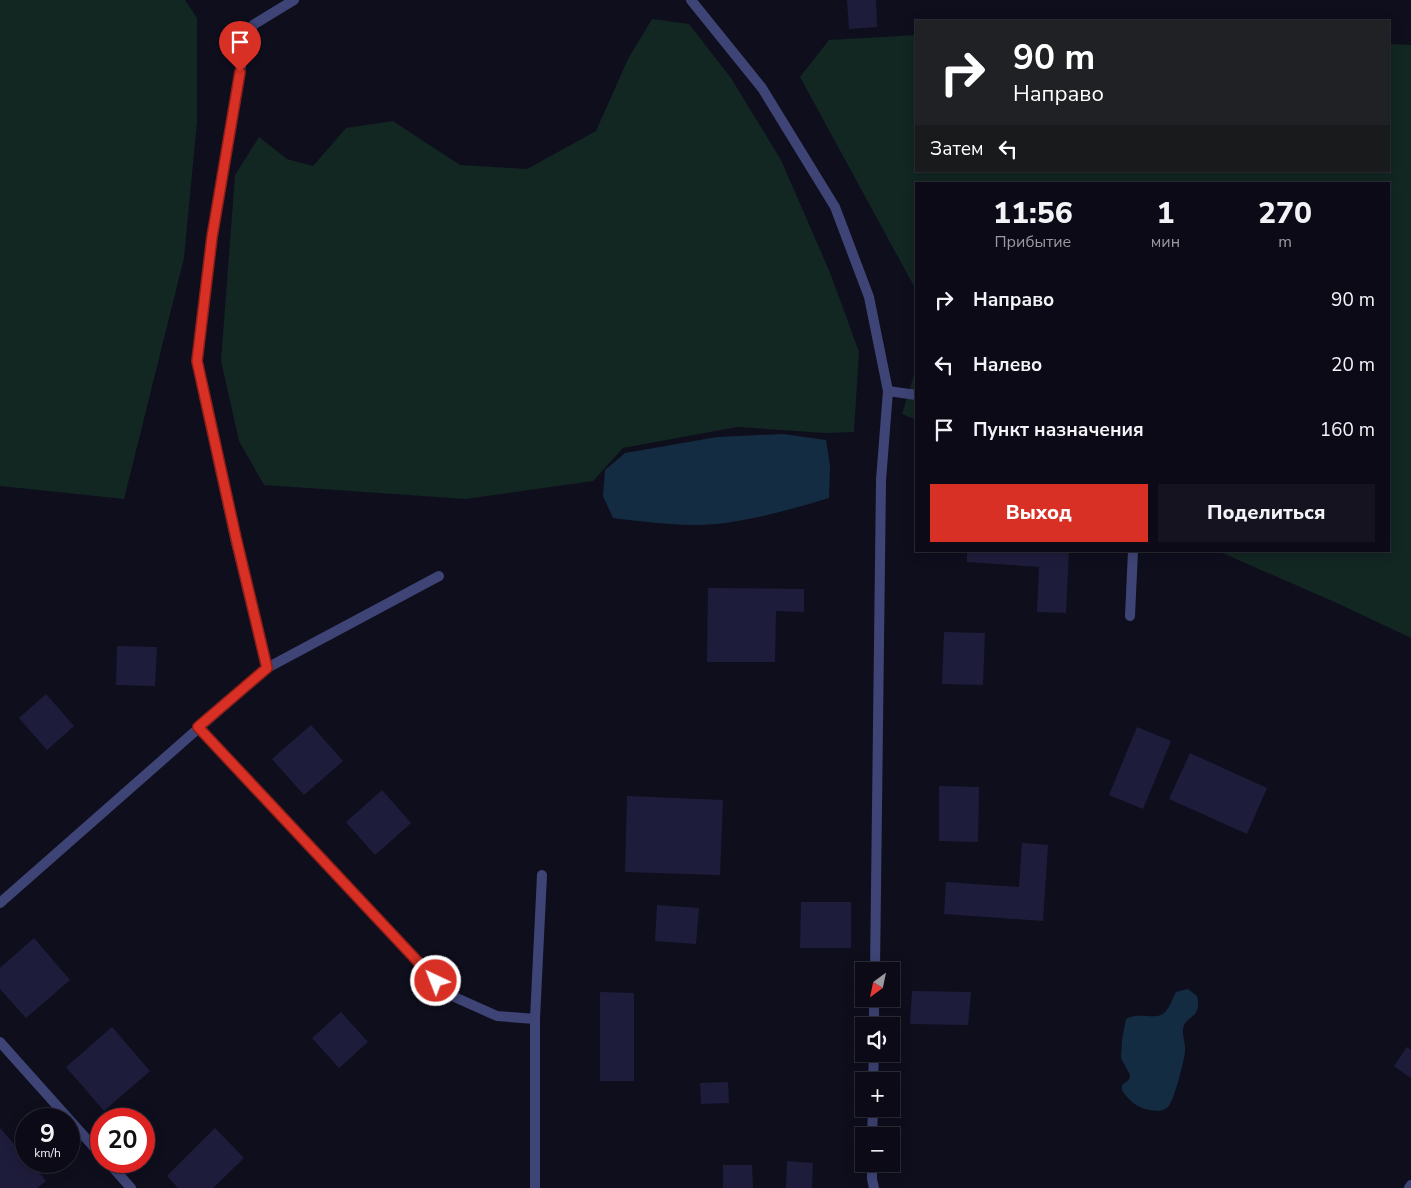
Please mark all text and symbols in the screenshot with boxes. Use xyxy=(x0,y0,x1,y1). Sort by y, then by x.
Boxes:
pin xyxy=(219,21,261,72)
icon: arrive xyxy=(226,28,254,56)
text: 90 m xyxy=(1013,34,1095,81)
icon: right xyxy=(930,40,995,105)
text: Направо xyxy=(1013,79,1104,109)
icon: left xyxy=(994,135,1022,163)
text: Затем xyxy=(930,136,984,162)
text: 11:56 xyxy=(993,193,1073,234)
text: 1 xyxy=(1156,193,1174,234)
text: 270 xyxy=(1258,193,1312,234)
text: Прибытие xyxy=(994,231,1071,253)
text: мин xyxy=(1151,231,1180,253)
text: m xyxy=(1278,231,1292,253)
icon: right xyxy=(930,286,958,314)
text: Направо xyxy=(973,287,1054,313)
text: 90 m xyxy=(1331,287,1375,313)
icon: left xyxy=(930,351,958,379)
text: Налево xyxy=(973,352,1042,378)
text: 20 m xyxy=(1331,352,1375,378)
icon: arrive xyxy=(930,416,958,444)
text: Пункт назначения xyxy=(973,417,1144,443)
text: 160 m xyxy=(1320,417,1375,443)
button: Выход xyxy=(930,484,1148,542)
button: Поделиться xyxy=(1158,484,1375,542)
position arrow xyxy=(409,954,461,1006)
north arrow xyxy=(855,962,900,1008)
map controls xyxy=(855,962,900,1172)
button: sound xyxy=(855,1017,900,1062)
button: + xyxy=(855,1072,900,1117)
speed limit sign: 20 xyxy=(90,1108,155,1173)
text: 9 xyxy=(40,1117,55,1151)
button: − xyxy=(855,1127,900,1172)
text: km/h xyxy=(34,1145,61,1161)

